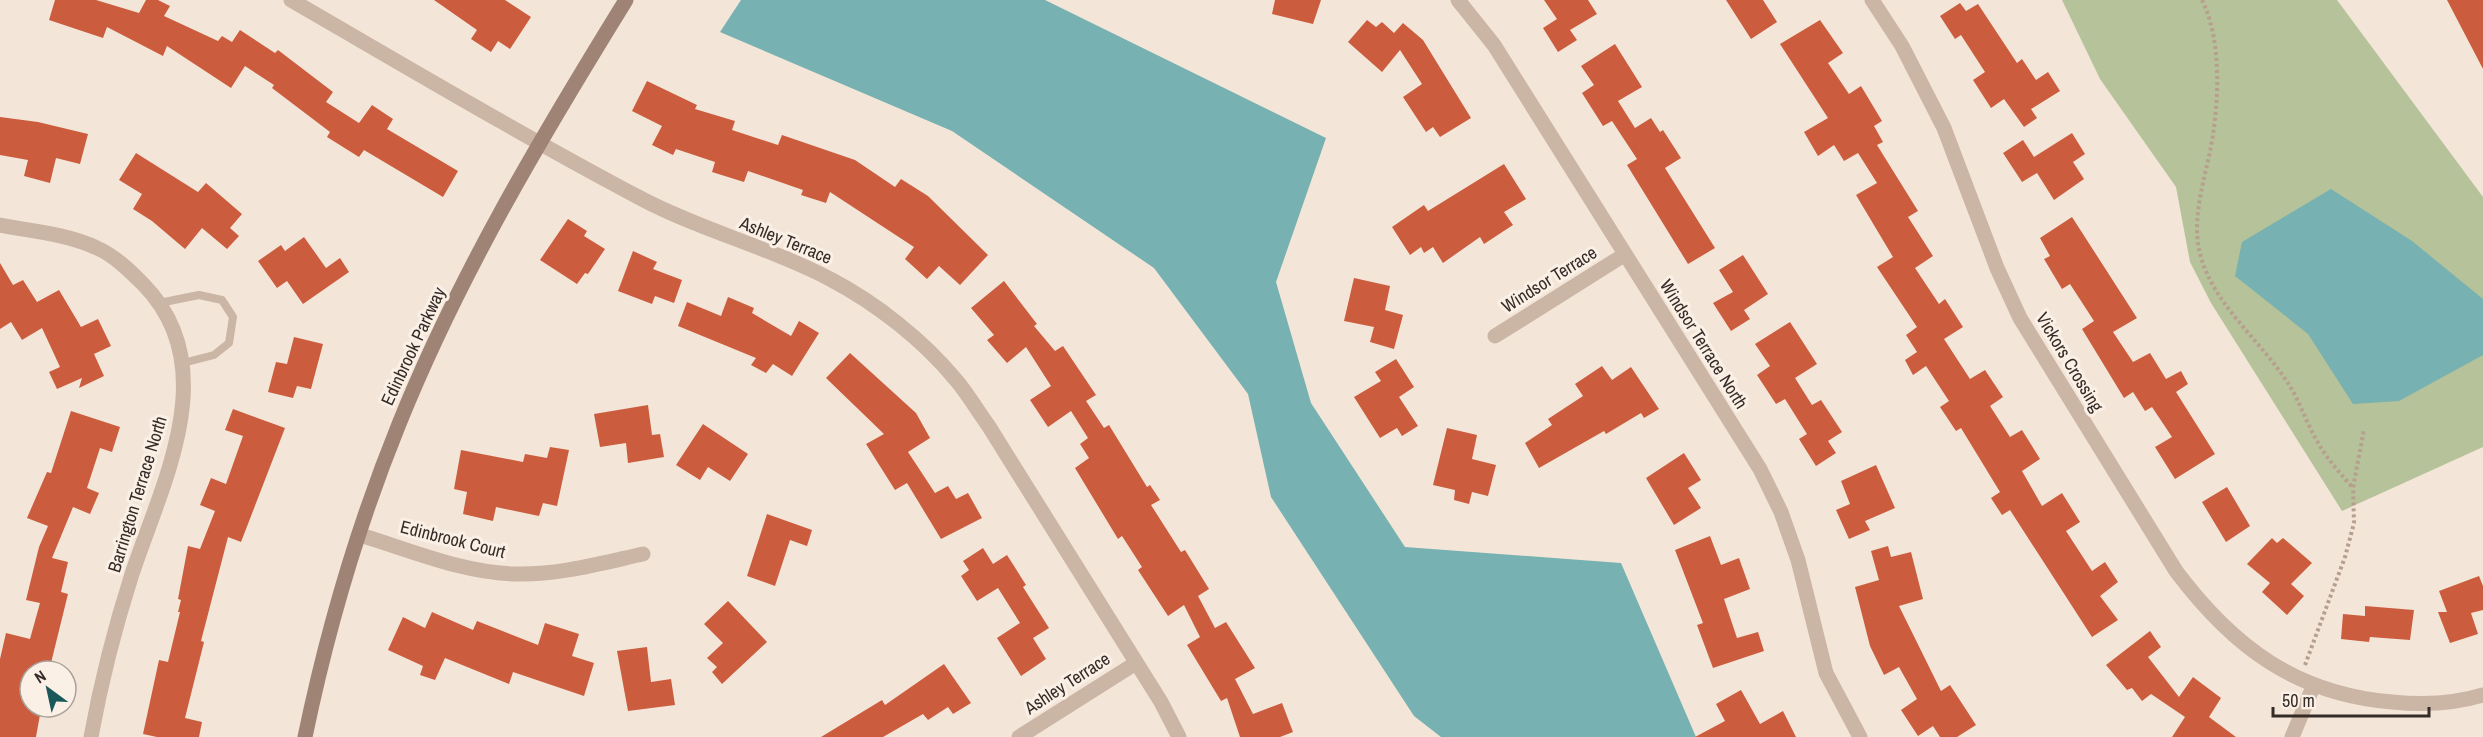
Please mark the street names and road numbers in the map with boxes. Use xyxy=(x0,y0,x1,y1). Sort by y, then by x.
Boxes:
street label: Ashley Terrace xyxy=(735,210,836,270)
street label: Windsor Terrace xyxy=(1497,240,1601,318)
street label: Windsor Terrace North xyxy=(1654,275,1754,413)
street label: Edinbrook Parkway xyxy=(375,282,452,409)
street label: Vickors Crossing xyxy=(2030,308,2110,417)
street label: Barrington Terrace North xyxy=(101,413,173,575)
street label: Edinbrook Court xyxy=(398,514,508,564)
street label: Ashley Terrace xyxy=(1019,646,1115,721)

